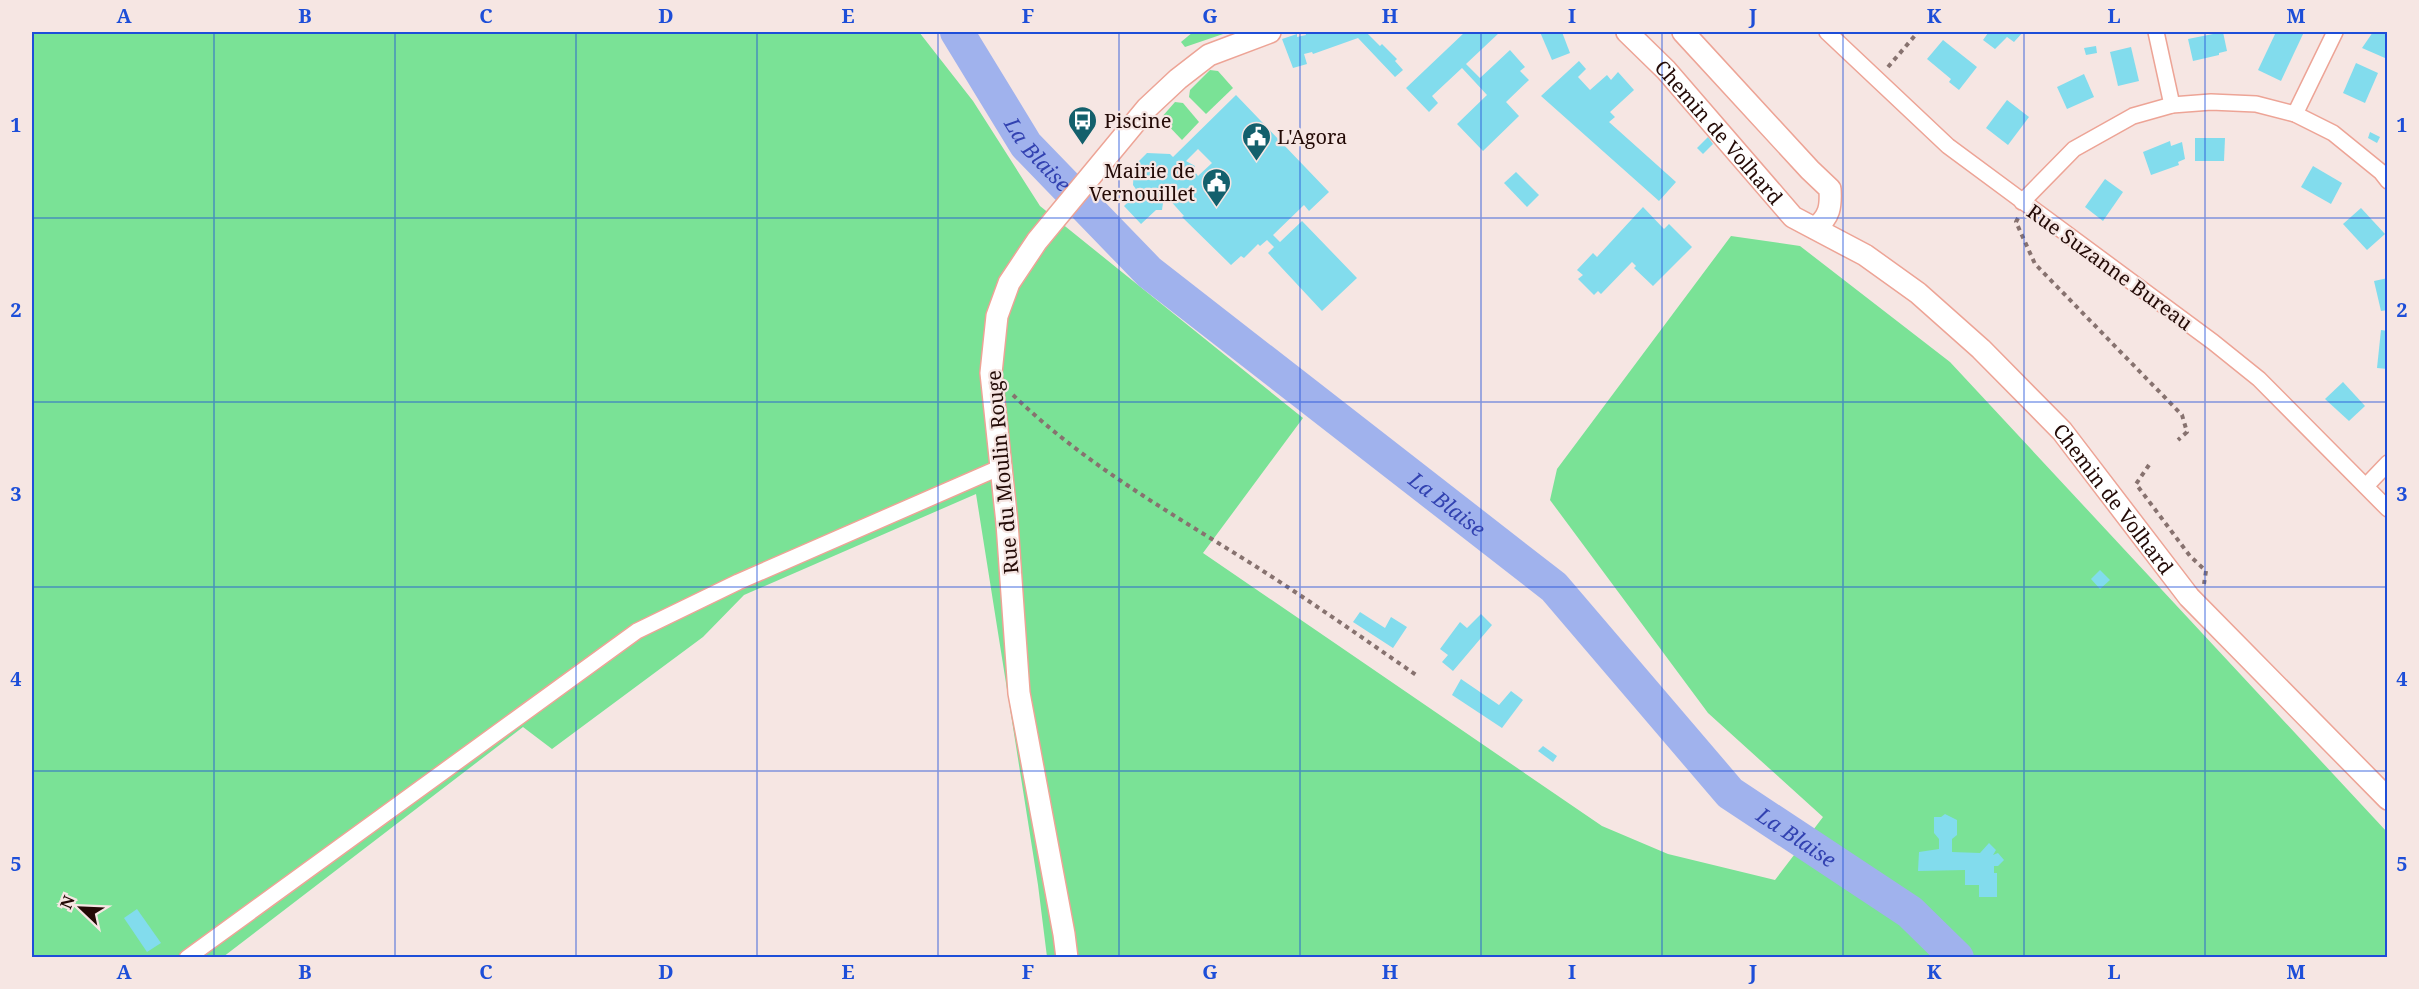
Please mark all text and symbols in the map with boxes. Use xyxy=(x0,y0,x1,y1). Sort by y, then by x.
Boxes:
text: A xyxy=(116,2,132,29)
text: B xyxy=(298,2,312,29)
text: C xyxy=(479,2,493,29)
text: D xyxy=(658,2,674,29)
text: E xyxy=(841,2,855,29)
text: F xyxy=(1022,2,1034,29)
text: G xyxy=(1202,2,1218,29)
text: H xyxy=(1382,2,1398,29)
text: I xyxy=(1568,2,1576,29)
text: J xyxy=(1748,2,1757,29)
text: K xyxy=(1927,2,1942,29)
text: L xyxy=(2107,2,2121,29)
text: M xyxy=(2286,2,2306,29)
street label: Chemin de Volhard xyxy=(1649,53,1789,210)
bus stop icon: Piscine xyxy=(1067,104,1099,146)
place label: Piscine xyxy=(1104,107,1171,134)
text: 1 xyxy=(10,111,22,138)
water label: La Blaise xyxy=(998,111,1077,197)
text: 1 xyxy=(2396,111,2408,138)
public building icon: L'Agora xyxy=(1240,120,1272,162)
place label: L'Agora xyxy=(1277,123,1347,150)
place label: Mairie de Vernouillet xyxy=(1089,157,1195,207)
public building icon: Mairie de Vernouillet xyxy=(1200,166,1232,208)
street label: Rue Suzanne Bureau xyxy=(2022,198,2198,336)
text: 2 xyxy=(10,296,22,323)
text: 2 xyxy=(2396,296,2408,323)
street label: Rue du Moulin Rouge xyxy=(980,369,1024,575)
street label: Chemin de Volhard xyxy=(2048,417,2180,579)
water label: La Blaise xyxy=(1402,465,1491,542)
text: 3 xyxy=(10,480,22,507)
text: 3 xyxy=(2396,480,2408,507)
text: 4 xyxy=(10,665,22,692)
text: 4 xyxy=(2396,665,2408,692)
water label: La Blaise xyxy=(1751,800,1842,873)
text: 5 xyxy=(10,850,22,877)
text: 5 xyxy=(2396,850,2408,877)
north arrow xyxy=(51,878,111,938)
text: N xyxy=(55,892,80,912)
text: A xyxy=(116,958,132,985)
text: B xyxy=(298,958,312,985)
text: C xyxy=(479,958,493,985)
text: D xyxy=(658,958,674,985)
text: E xyxy=(841,958,855,985)
text: F xyxy=(1022,958,1034,985)
text: G xyxy=(1202,958,1218,985)
text: H xyxy=(1382,958,1398,985)
text: I xyxy=(1568,958,1576,985)
text: J xyxy=(1748,958,1757,985)
text: K xyxy=(1927,958,1942,985)
text: L xyxy=(2107,958,2121,985)
text: M xyxy=(2286,958,2306,985)

